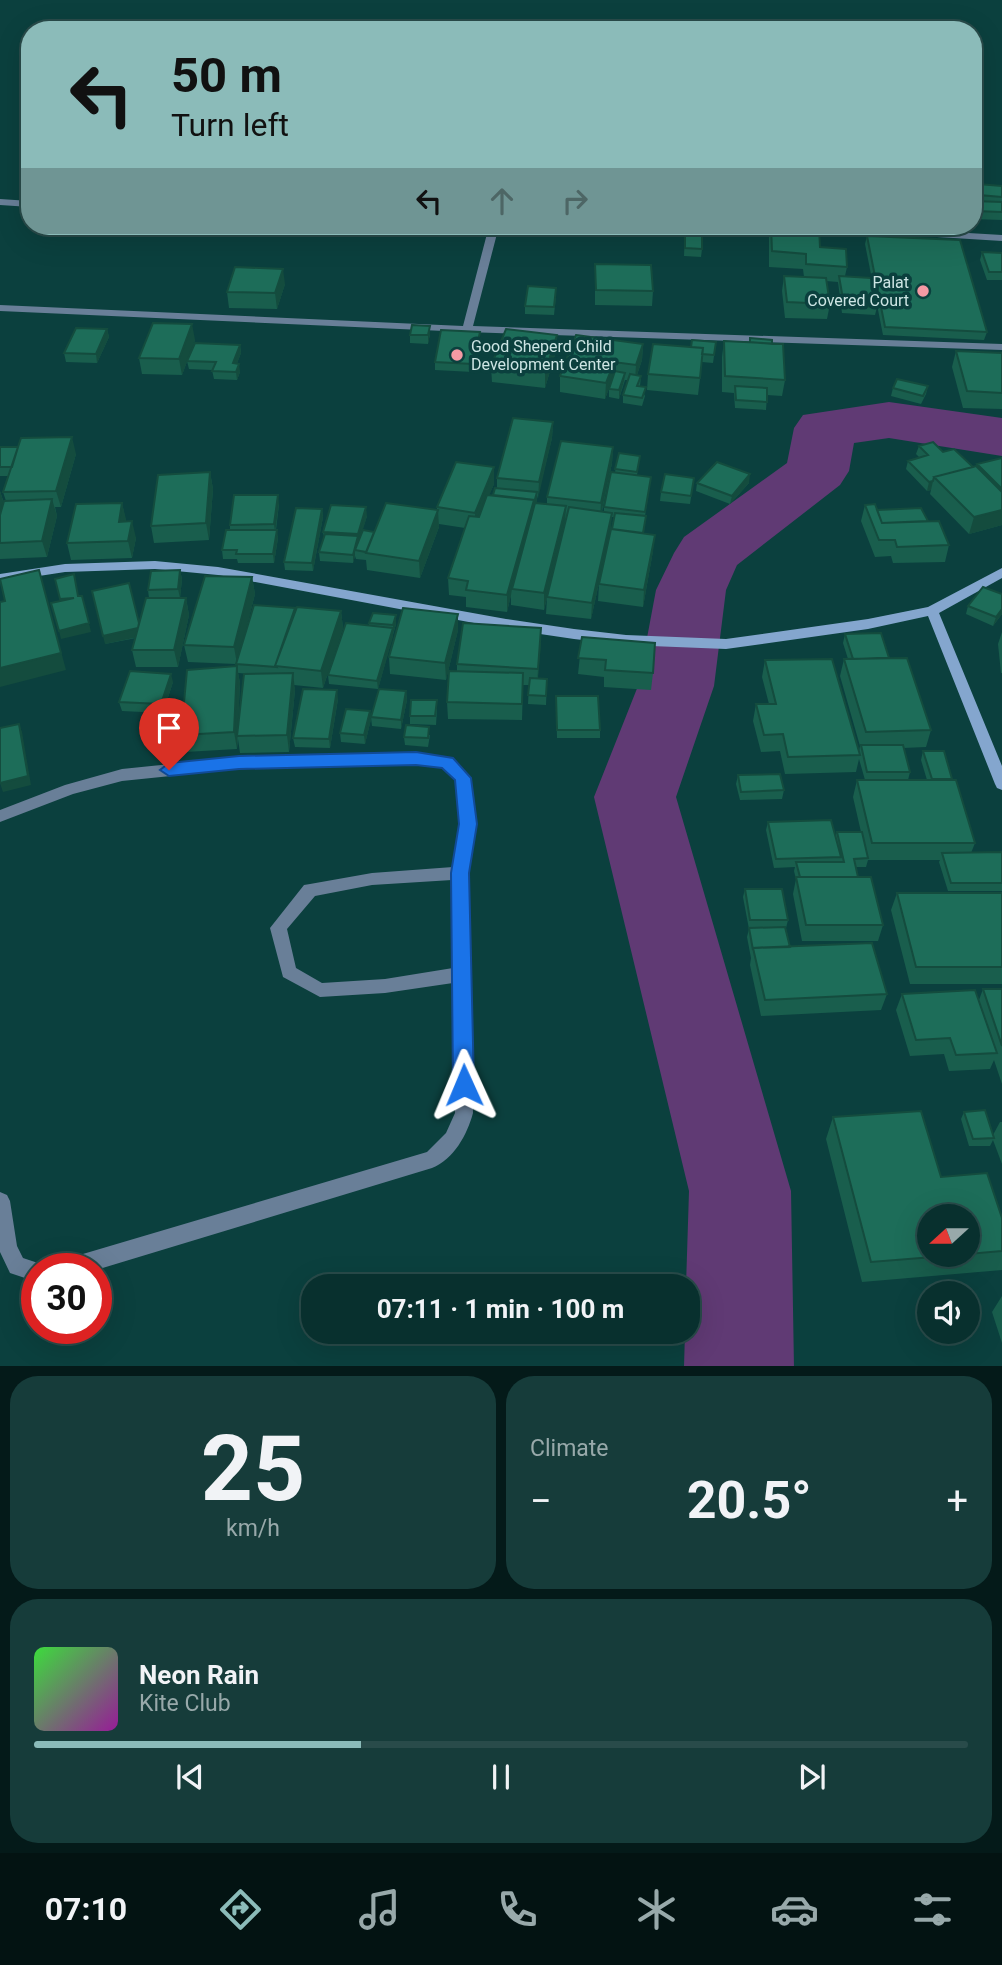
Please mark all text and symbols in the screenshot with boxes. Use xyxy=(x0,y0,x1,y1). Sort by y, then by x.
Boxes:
text: 50 m xyxy=(171,47,282,104)
icon: left xyxy=(56,49,147,140)
text: Turn left xyxy=(171,106,289,144)
icon: left xyxy=(410,182,448,220)
icon: ahead xyxy=(483,182,521,220)
icon: right xyxy=(556,182,594,220)
place label: Palat Covered Court xyxy=(807,273,909,310)
marker: Palat Covered Court xyxy=(915,283,931,299)
place label: Good Sheperd Child Development Center xyxy=(471,337,616,374)
marker: Good Sheperd Child Development Center xyxy=(449,347,465,363)
pin xyxy=(139,698,199,770)
icon: arrive xyxy=(150,709,188,747)
position arrow xyxy=(427,1048,501,1122)
north arrow xyxy=(917,1204,980,1267)
map controls xyxy=(917,1204,980,1344)
speed limit sign: 30 xyxy=(21,1253,112,1344)
button: sound xyxy=(917,1281,980,1344)
text: 07:11 · 1 min · 100 m xyxy=(377,1294,624,1324)
text: 25 xyxy=(201,1416,305,1522)
text: Climate xyxy=(530,1435,609,1462)
text: 20.5° xyxy=(687,1470,812,1531)
text: − xyxy=(530,1479,552,1523)
text: + xyxy=(946,1479,968,1523)
text: km/h xyxy=(226,1515,280,1542)
text: Neon Rain xyxy=(139,1660,259,1690)
text: Kite Club xyxy=(139,1690,231,1717)
icon: previous xyxy=(171,1758,209,1796)
icon: pause xyxy=(482,1758,520,1796)
icon: next xyxy=(793,1758,831,1796)
icon: directions xyxy=(216,1885,265,1934)
icon: music xyxy=(355,1885,404,1934)
icon: phone xyxy=(493,1885,542,1934)
icon: climate xyxy=(632,1885,681,1934)
icon: car xyxy=(770,1885,819,1934)
icon: filters xyxy=(908,1885,957,1934)
text: 07:10 xyxy=(45,1890,127,1928)

